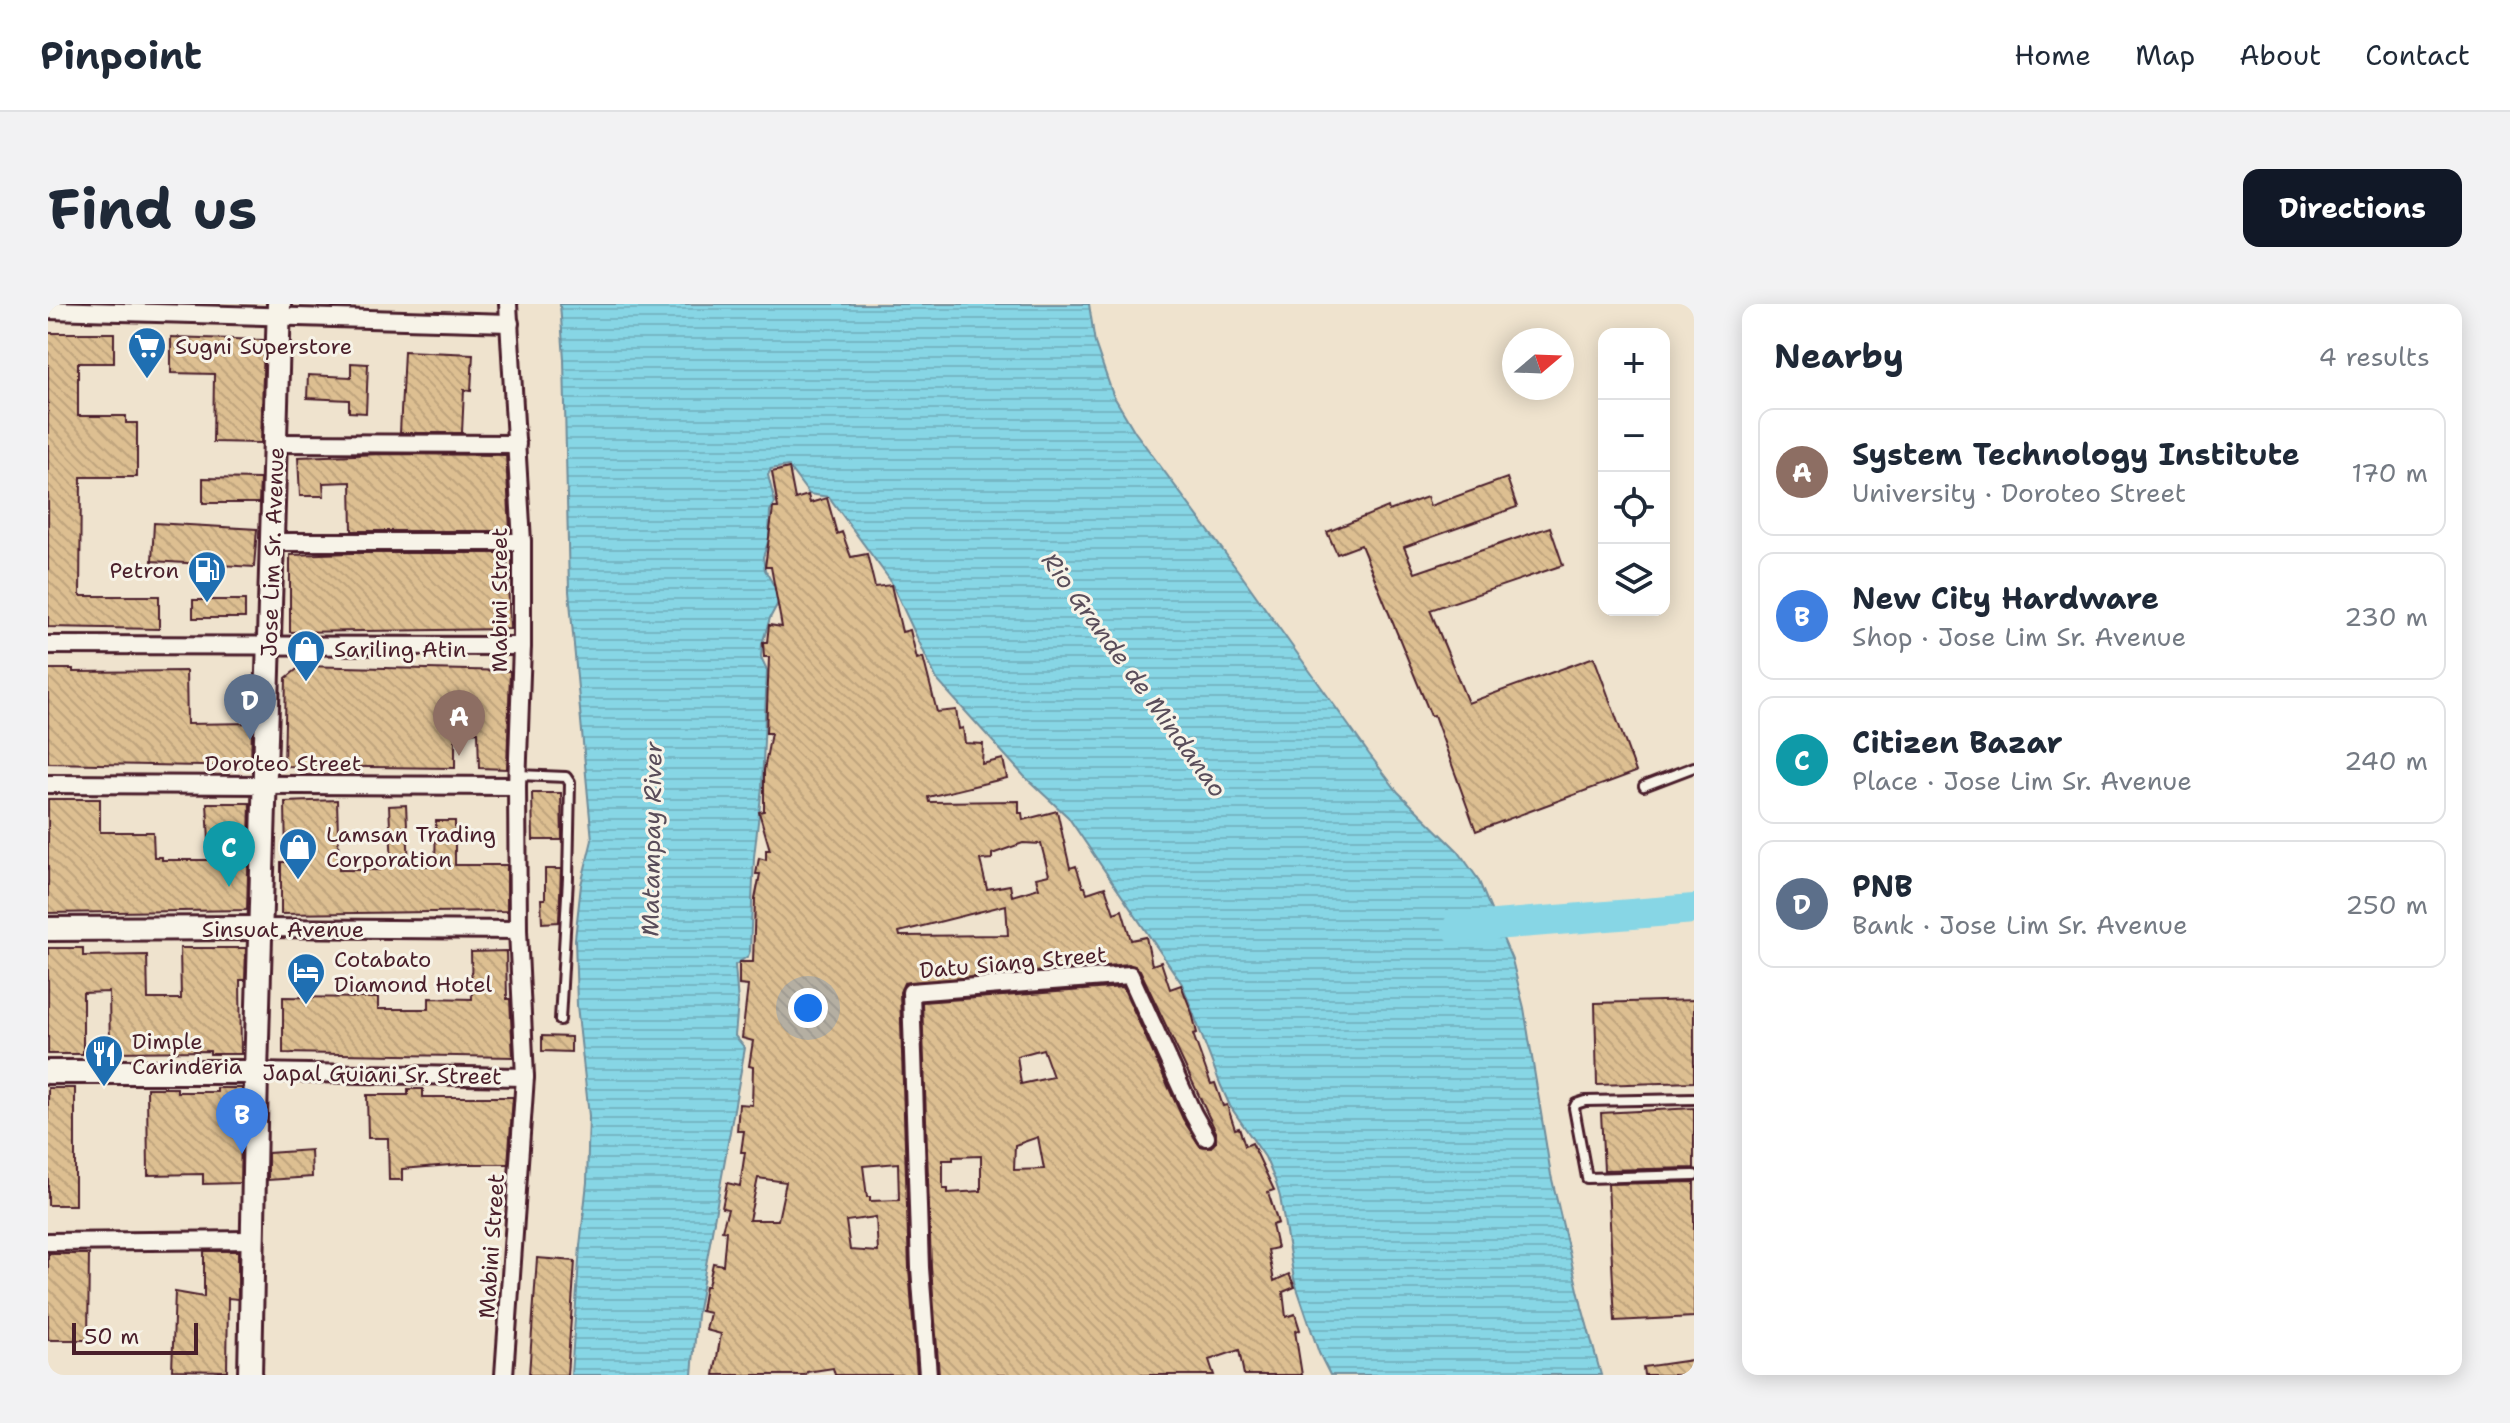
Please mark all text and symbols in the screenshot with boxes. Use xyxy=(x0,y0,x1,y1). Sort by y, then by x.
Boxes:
text: Pinpoint xyxy=(40,30,202,81)
text: Home xyxy=(2014,36,2091,74)
text: Map xyxy=(2135,36,2195,74)
text: About xyxy=(2239,36,2321,74)
text: Contact xyxy=(2365,36,2470,74)
button: Directions xyxy=(2243,169,2462,247)
text: Find us xyxy=(48,171,257,246)
supermarket icon: Sugni Superstore xyxy=(126,325,168,380)
north arrow xyxy=(1502,328,1574,400)
map controls xyxy=(1598,328,1670,616)
button: + xyxy=(1598,328,1670,400)
place label: Sugni Superstore xyxy=(175,332,352,361)
text: Nearby xyxy=(1774,333,1904,379)
text: 4 results xyxy=(2318,339,2430,374)
button: − xyxy=(1598,400,1670,472)
text: System Technology Institute xyxy=(1852,434,2300,475)
street label: Jose Lim Sr. Avenue xyxy=(254,446,291,658)
text: A xyxy=(1792,455,1812,490)
text: 170 m xyxy=(2351,455,2428,490)
button: locate xyxy=(1598,472,1670,544)
text: University · Doroteo Street xyxy=(1852,475,2186,510)
street label: Mabini Street xyxy=(485,527,514,673)
button: layers xyxy=(1598,544,1670,616)
water label: Rio Grande de Mindanao xyxy=(1034,546,1234,804)
fuel station icon: Petron xyxy=(186,549,228,604)
place label: Petron xyxy=(110,556,179,585)
text: New City Hardware xyxy=(1852,578,2159,619)
text: B xyxy=(1794,599,1810,634)
text: 230 m xyxy=(2344,599,2428,634)
text: Shop · Jose Lim Sr. Avenue xyxy=(1852,619,2186,654)
shop icon: Sariling Atin xyxy=(285,628,327,683)
place label: Sariling Atin xyxy=(334,635,466,664)
pin: D xyxy=(224,674,276,740)
pin: A xyxy=(433,690,485,756)
text: Citizen Bazar xyxy=(1852,722,2063,763)
water label: Matampay River xyxy=(634,741,670,937)
text: C xyxy=(1794,743,1810,778)
text: 240 m xyxy=(2344,743,2428,778)
street label: Doroteo Street xyxy=(205,749,361,778)
text: Place · Jose Lim Sr. Avenue xyxy=(1852,763,2192,798)
place label: Lamsan Trading Corporation xyxy=(326,820,496,874)
pin: C xyxy=(203,821,255,887)
shop icon: Lamsan Trading Corporation xyxy=(277,826,319,881)
text: PNB xyxy=(1852,866,1913,907)
text: D xyxy=(1793,887,1811,922)
text: 250 m xyxy=(2345,887,2428,922)
text: Bank · Jose Lim Sr. Avenue xyxy=(1852,907,2188,942)
street label: Sinsuat Avenue xyxy=(202,915,364,944)
street label: Datu Siang Street xyxy=(918,940,1108,985)
place label: Cotabato Diamond Hotel xyxy=(334,945,492,999)
hotel icon: Cotabato Diamond Hotel xyxy=(285,951,327,1006)
your location xyxy=(788,988,828,1028)
place label: Dimple Carinderia xyxy=(132,1027,243,1081)
restaurant icon: Dimple Carinderia xyxy=(83,1033,125,1088)
street label: Japal Guiani Sr. Street xyxy=(262,1058,502,1091)
pin: B xyxy=(216,1088,268,1154)
street label: Mabini Street xyxy=(472,1173,511,1319)
scale bar xyxy=(72,1319,198,1355)
text: 50 m xyxy=(84,1322,139,1351)

